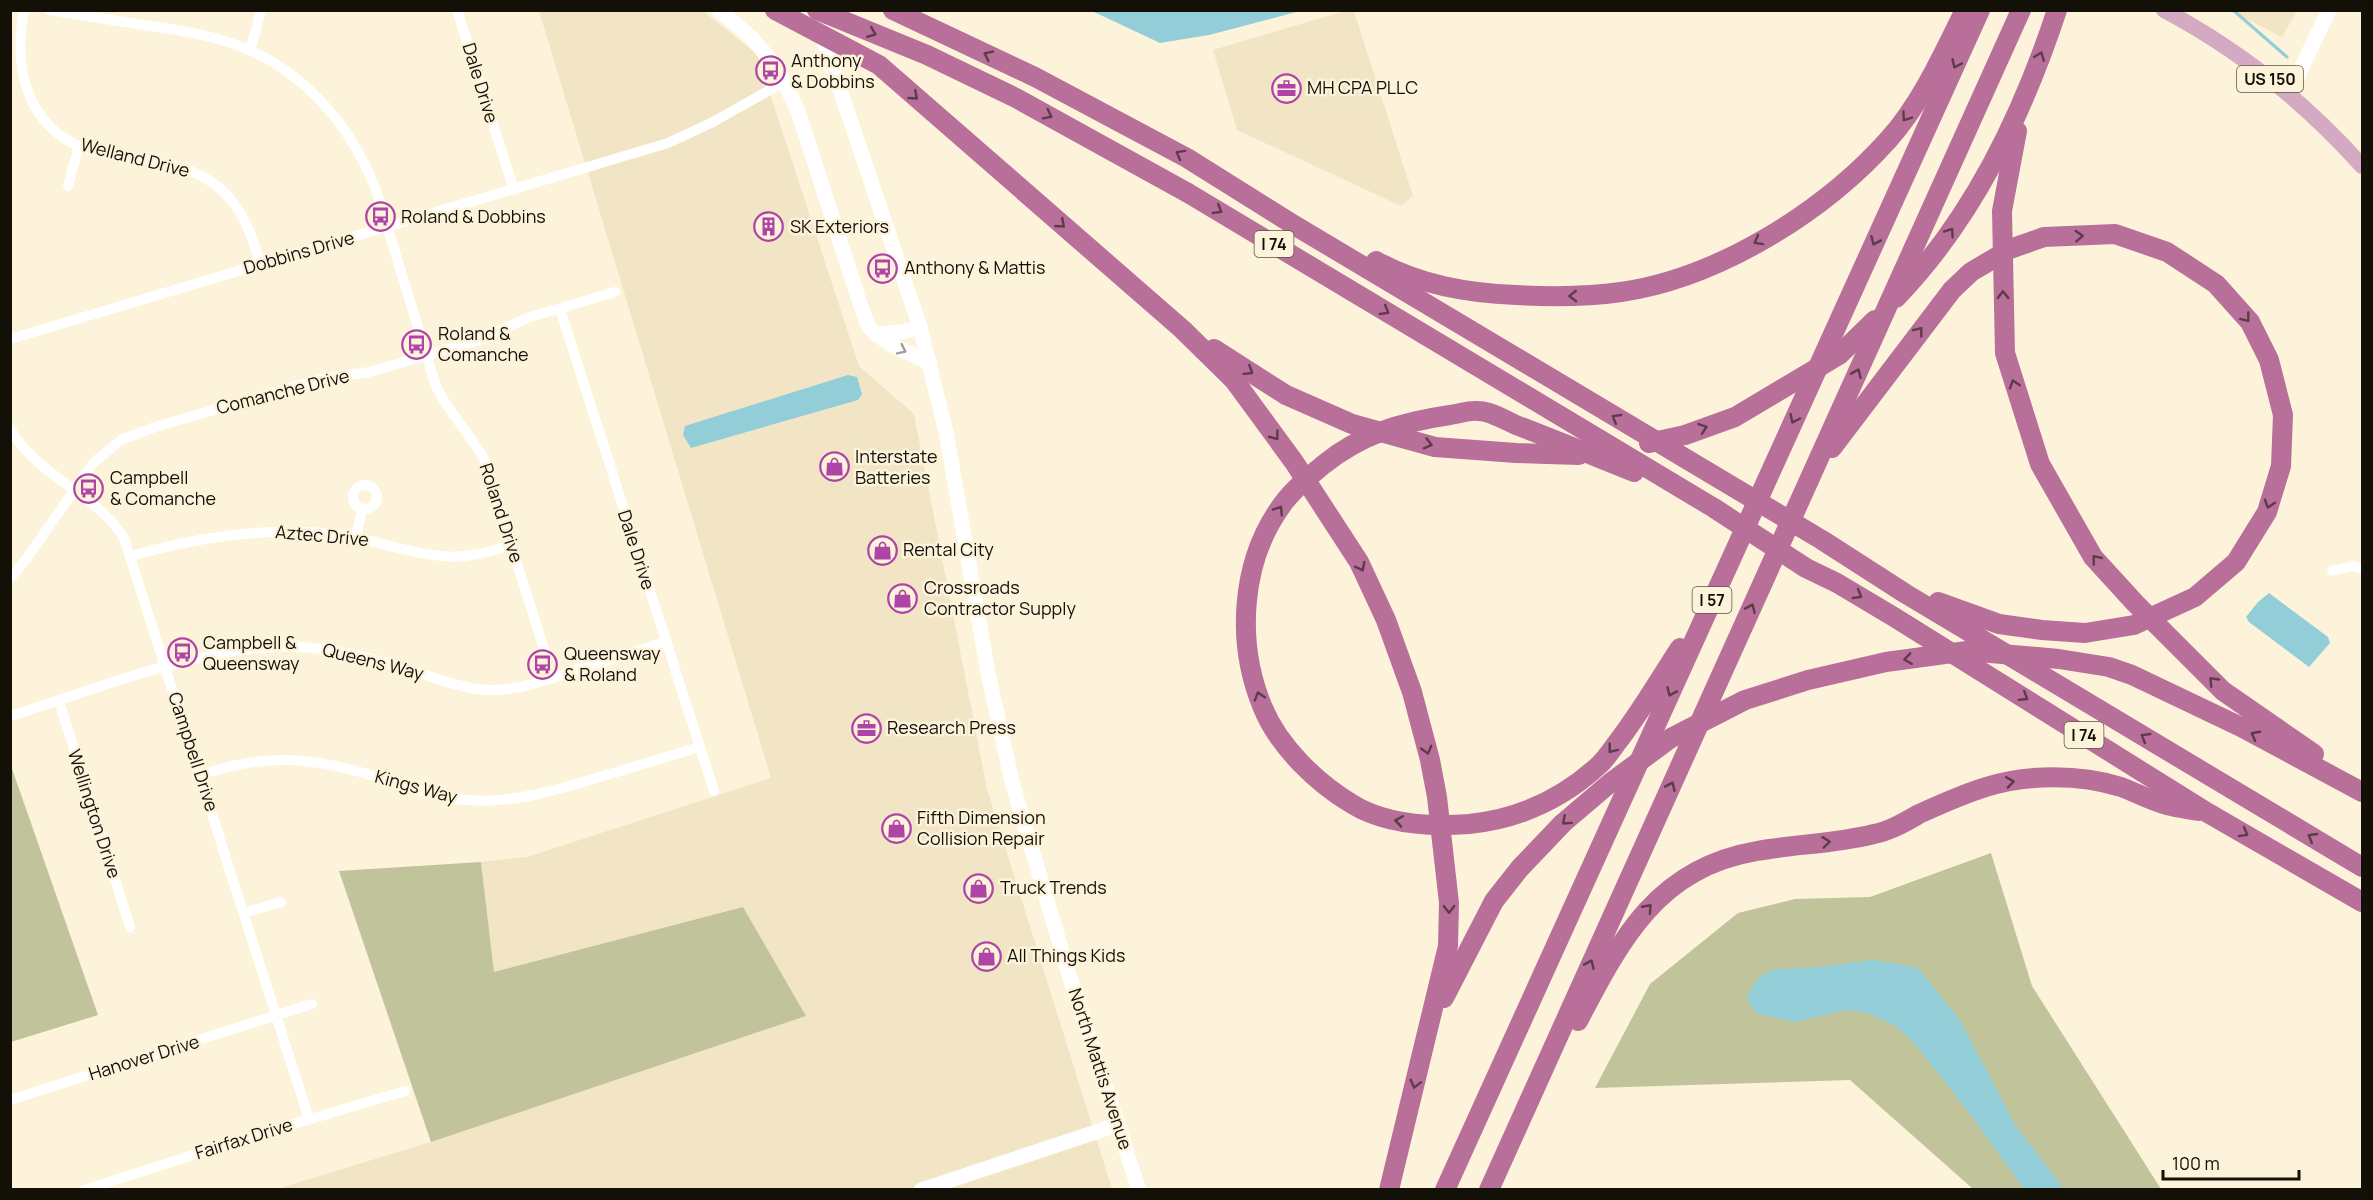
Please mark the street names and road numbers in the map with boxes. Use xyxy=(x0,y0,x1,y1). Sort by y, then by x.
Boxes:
street label: Dale Drive xyxy=(457,40,504,126)
road number: US 150 xyxy=(2237,66,2303,92)
street label: Welland Drive xyxy=(78,132,192,182)
street label: Dobbins Drive xyxy=(241,225,357,279)
road number: I 74 xyxy=(1254,231,1294,257)
street label: Comanche Drive xyxy=(214,363,352,419)
street label: Roland Drive xyxy=(475,460,529,565)
street label: Dale Drive xyxy=(613,507,661,593)
street label: Aztec Drive xyxy=(274,519,370,551)
road number: I 57 xyxy=(1692,587,1732,613)
street label: Queens Way xyxy=(320,637,427,685)
street label: Campbell Drive xyxy=(163,689,225,814)
road number: I 74 xyxy=(2064,722,2104,748)
street label: Wellington Drive xyxy=(63,746,127,881)
street label: Kings Way xyxy=(372,764,461,809)
street label: North Mattis Avenue xyxy=(1064,985,1138,1152)
street label: Hanover Drive xyxy=(85,1029,202,1085)
street label: Fairfax Drive xyxy=(192,1112,295,1164)

